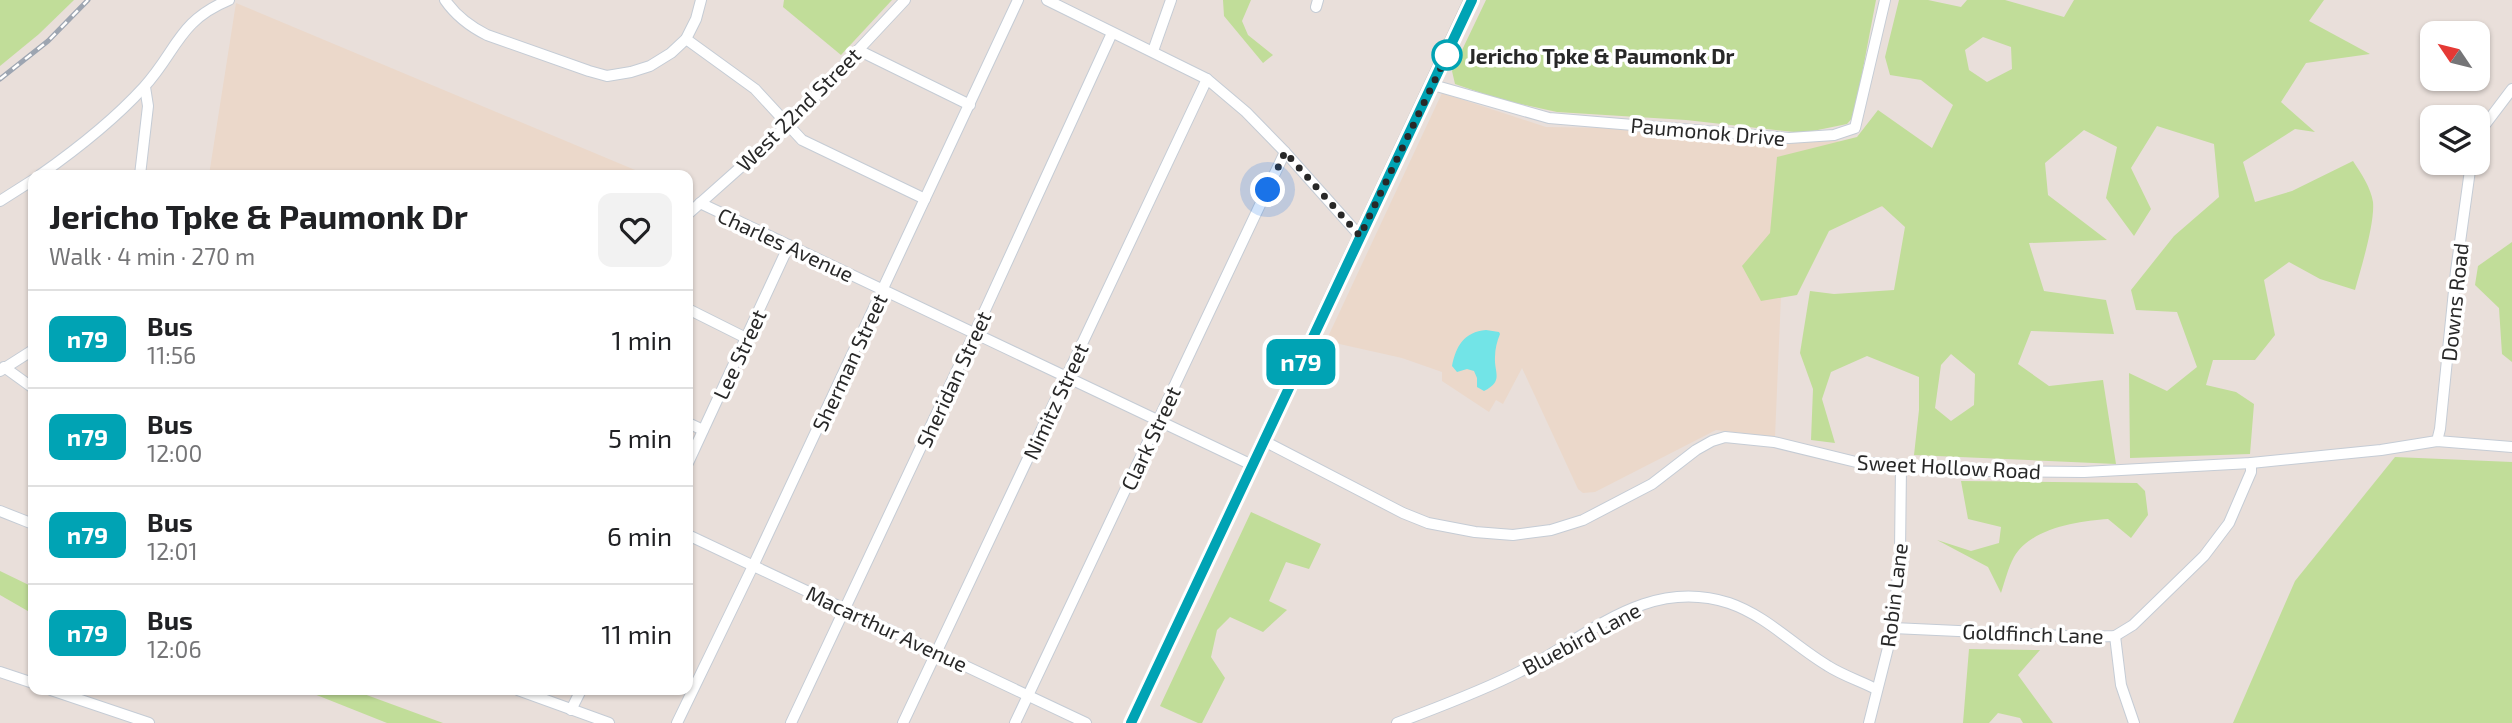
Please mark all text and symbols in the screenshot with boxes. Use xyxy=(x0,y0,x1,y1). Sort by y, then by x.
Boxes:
north arrow xyxy=(2420,21,2490,91)
map controls xyxy=(2420,21,2490,175)
marker: Jericho Tpke & Paumonk Dr xyxy=(1432,40,1462,70)
street label: West 22nd Street xyxy=(731,42,865,176)
place label: Jericho Tpke & Paumonk Dr xyxy=(1468,43,1735,68)
button: layers xyxy=(2420,105,2490,175)
street label: Paumonok Drive xyxy=(1630,112,1786,150)
your location xyxy=(1250,172,1285,207)
button: heart xyxy=(598,193,672,267)
text: Jericho Tpke & Paumonk Dr xyxy=(49,196,468,236)
street label: Charles Avenue xyxy=(714,202,858,286)
text: Walk · 4 min · 270 m xyxy=(49,242,255,270)
street label: Downs Road xyxy=(2435,242,2473,362)
street label: Sherman Street xyxy=(806,289,892,435)
street label: Lee Street xyxy=(707,305,771,403)
street label: Sheridan Street xyxy=(910,307,996,451)
text: Bus xyxy=(147,310,193,341)
text: n79 xyxy=(67,324,108,353)
text: 1 min xyxy=(612,324,672,355)
street label: Nimitz Street xyxy=(1017,339,1093,463)
line badge: n79 xyxy=(1261,339,1341,385)
text: 11:56 xyxy=(147,341,196,369)
text: n79 xyxy=(1280,347,1322,376)
street label: Clark Street xyxy=(1115,382,1185,494)
text: Bus xyxy=(147,408,193,439)
text: n79 xyxy=(67,422,108,451)
text: 5 min xyxy=(608,422,672,453)
text: 12:00 xyxy=(147,439,202,467)
street label: Sweet Hollow Road xyxy=(1856,449,2042,483)
text: Bus xyxy=(147,506,193,537)
text: n79 xyxy=(67,520,108,549)
text: 6 min xyxy=(607,520,672,551)
text: 12:01 xyxy=(147,537,198,565)
street label: Robin Lane xyxy=(1874,542,1912,648)
street label: Macarthur Avenue xyxy=(802,580,972,676)
street label: Bluebird Lane xyxy=(1518,596,1644,680)
text: Bus xyxy=(147,604,193,635)
text: n79 xyxy=(67,618,108,647)
text: 11 min xyxy=(601,618,672,649)
street label: Goldfinch Lane xyxy=(1962,618,2104,648)
text: 12:06 xyxy=(147,635,202,663)

